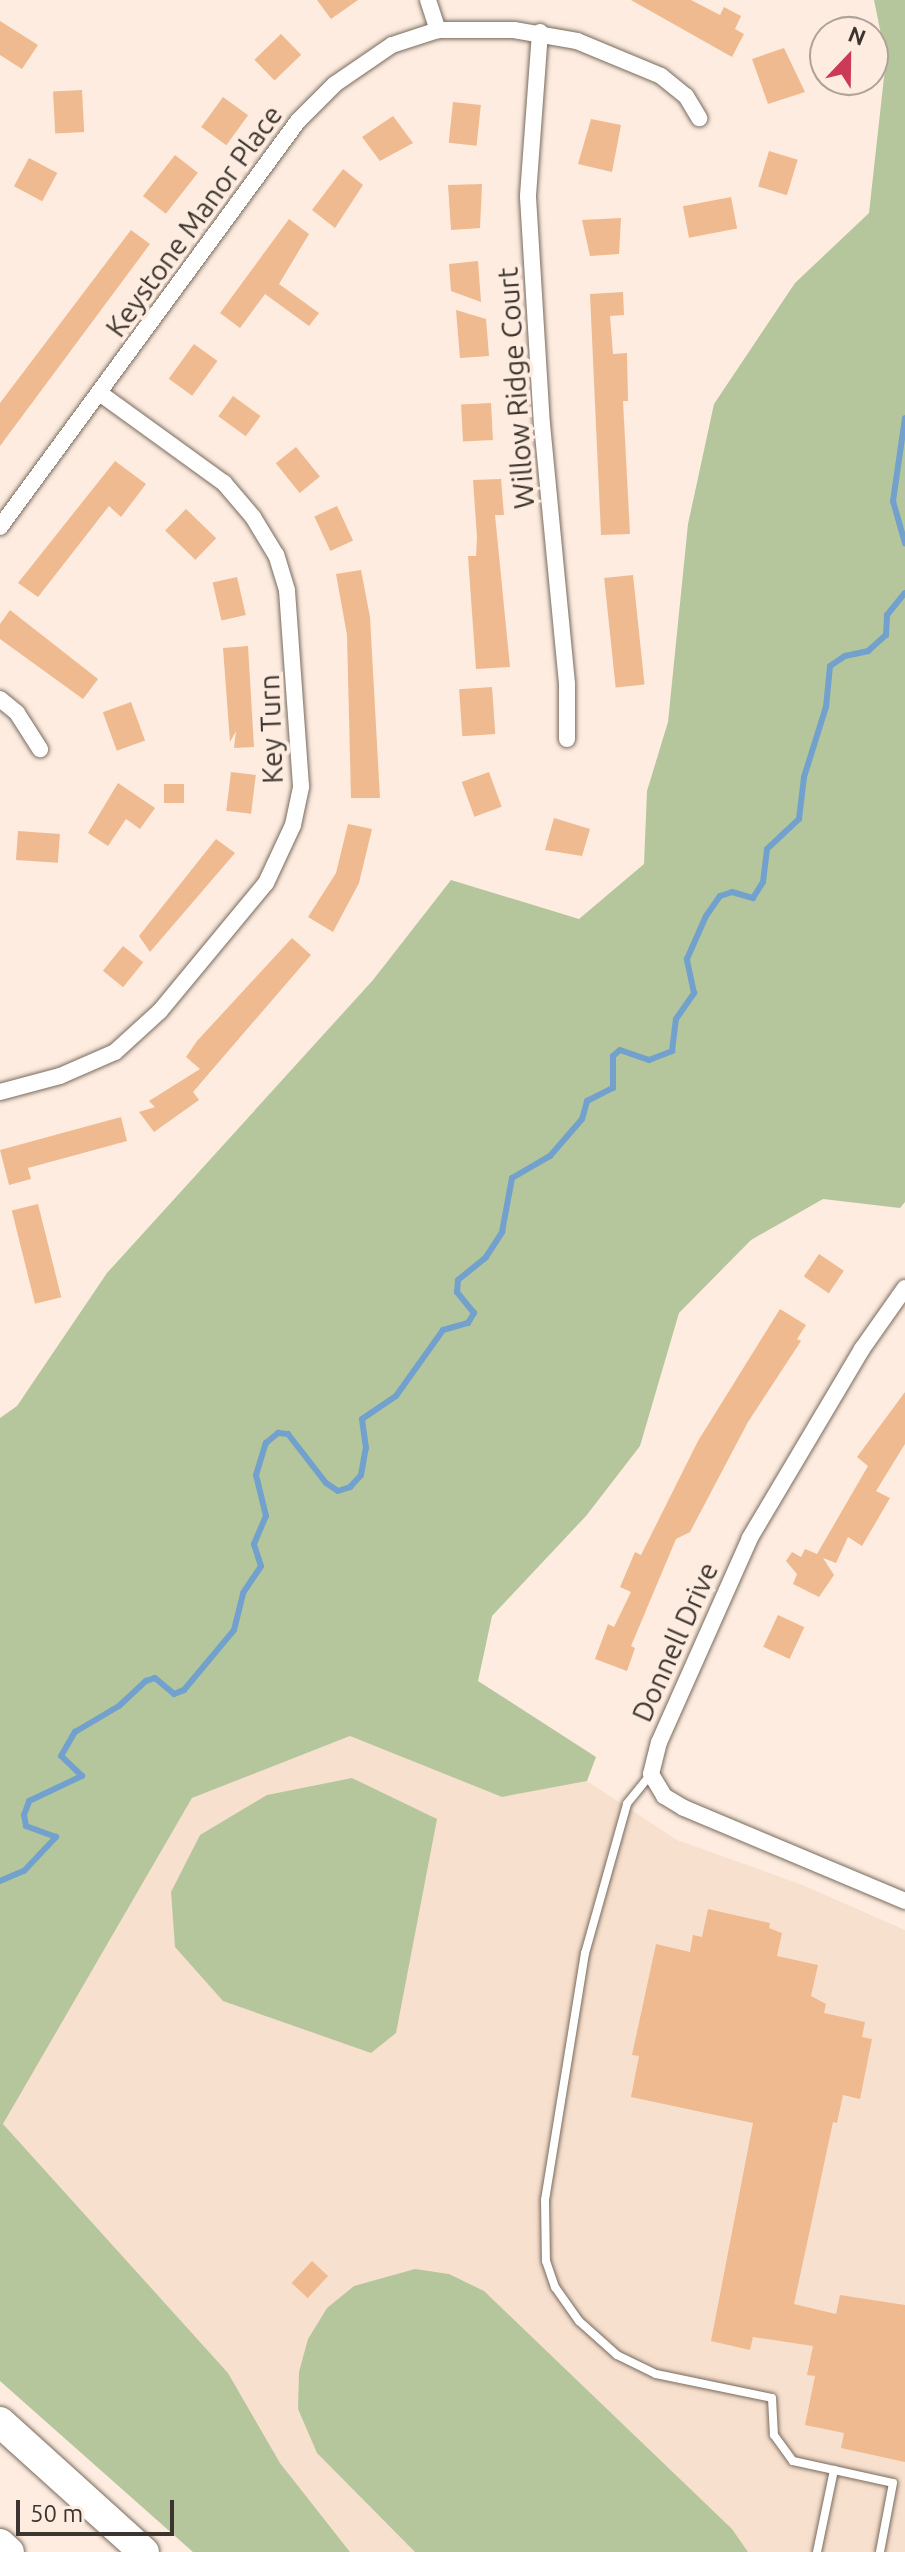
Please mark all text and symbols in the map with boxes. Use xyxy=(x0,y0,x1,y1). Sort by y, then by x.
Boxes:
north arrow xyxy=(809,16,889,96)
text: N xyxy=(845,20,870,50)
street label: Keystone Manor Place xyxy=(99,99,289,343)
street label: Willow Ridge Court xyxy=(491,266,541,510)
street label: Key Turn xyxy=(252,674,290,784)
street label: Donnell Drive xyxy=(625,1557,725,1727)
scale bar xyxy=(20,2484,178,2534)
text: 50 m xyxy=(30,2500,83,2527)

